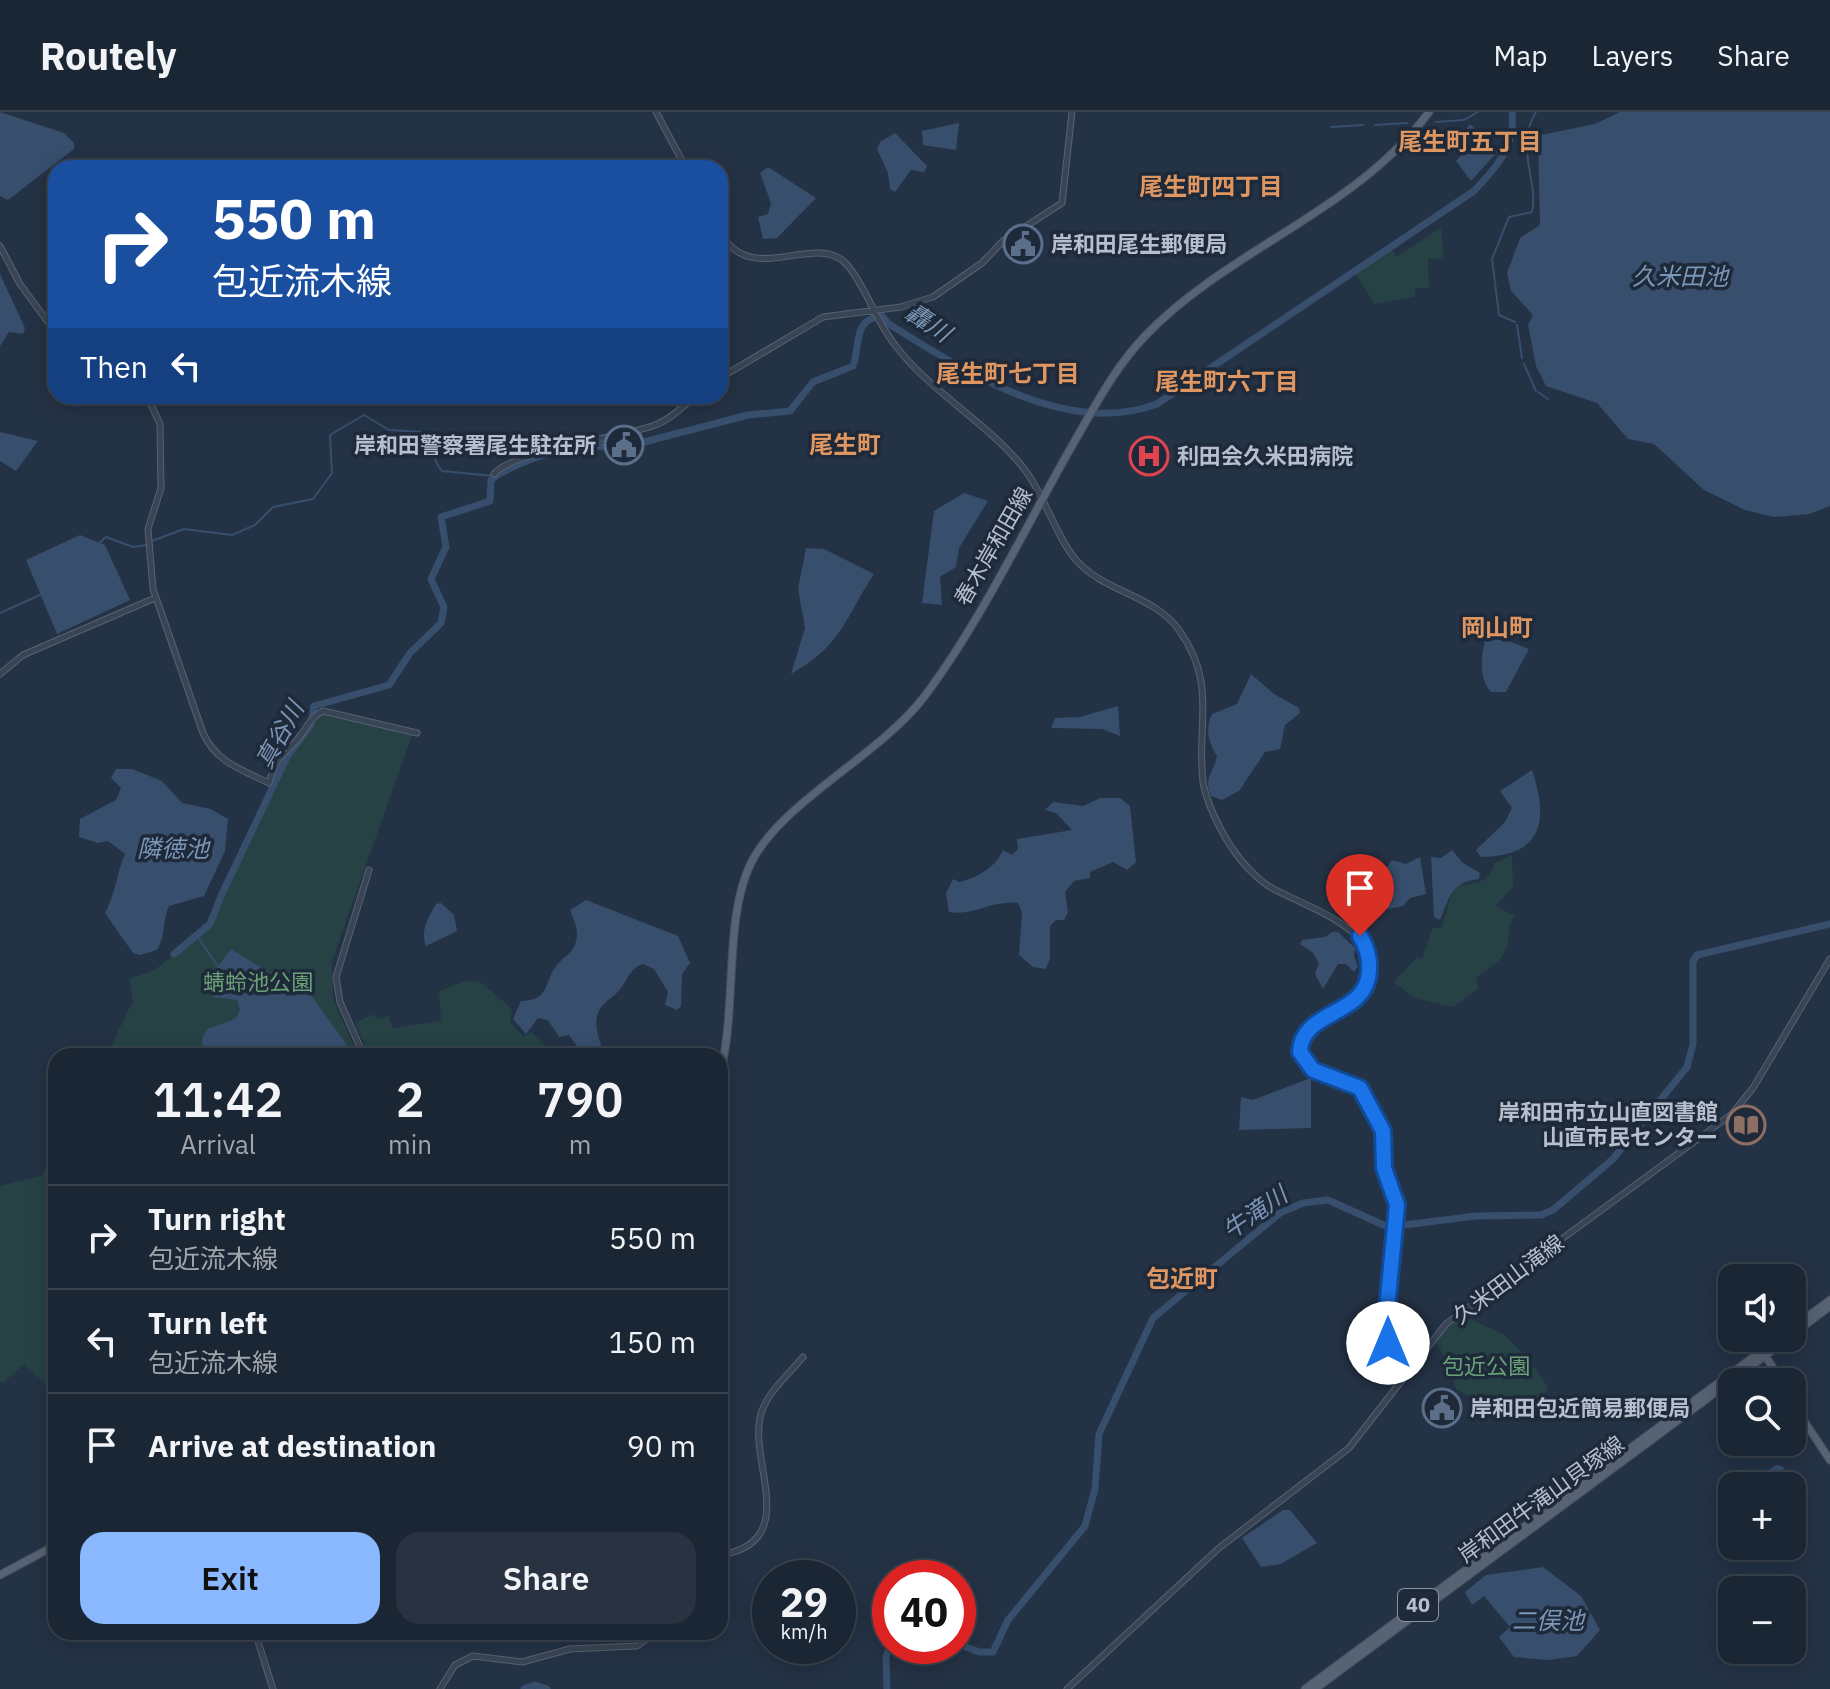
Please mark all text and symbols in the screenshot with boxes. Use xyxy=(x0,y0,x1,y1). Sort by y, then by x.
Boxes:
text: Routely xyxy=(40,31,176,80)
text: Map xyxy=(1493,37,1547,74)
text: Layers xyxy=(1591,37,1673,74)
text: Share xyxy=(1717,37,1790,74)
district label: 尾生町五丁目 xyxy=(1398,125,1542,157)
district label: 尾生町四丁目 xyxy=(1139,170,1283,202)
text: 550 m xyxy=(212,182,376,254)
icon: right xyxy=(80,192,184,296)
public building icon: 岸和田尾生郵便局 xyxy=(1002,223,1044,265)
place label: 岸和田尾生郵便局 xyxy=(1051,229,1227,258)
text: 包近流木線 xyxy=(212,257,392,304)
water label: 久米田池 xyxy=(1632,260,1730,292)
water label: 轟川 xyxy=(900,296,960,350)
icon: left xyxy=(164,344,208,388)
text: Then xyxy=(80,347,148,386)
district label: 尾生町七丁目 xyxy=(936,357,1080,389)
district label: 尾生町六丁目 xyxy=(1155,365,1299,397)
public building icon: 岸和田警察署尾生駐在所 xyxy=(603,424,645,466)
district label: 尾生町 xyxy=(809,428,881,460)
place label: 岸和田警察署尾生駐在所 xyxy=(354,430,596,459)
hospital icon: 利田会久米田病院 xyxy=(1128,435,1170,477)
place label: 利田会久米田病院 xyxy=(1177,441,1353,470)
street label: 春木岸和田線 xyxy=(947,481,1038,610)
district label: 岡山町 xyxy=(1461,611,1533,643)
water label: 真谷川 xyxy=(248,693,312,774)
water label: 隣徳池 xyxy=(137,832,211,864)
pin xyxy=(1326,854,1394,936)
icon: arrive xyxy=(1338,866,1382,910)
park label: 蜻蛉池公園 xyxy=(203,967,313,996)
text: 11:42 xyxy=(153,1068,283,1130)
text: 2 xyxy=(396,1068,424,1130)
text: 790 xyxy=(537,1068,623,1130)
place label: 岸和田市立山直図書館 山直市民センター xyxy=(1498,1097,1718,1151)
library icon: 岸和田市立山直図書館 山直市民センター xyxy=(1725,1104,1767,1146)
text: Arrival xyxy=(180,1127,256,1161)
text: min xyxy=(388,1127,432,1161)
text: m xyxy=(569,1127,591,1161)
water label: 牛滝川 xyxy=(1216,1177,1296,1246)
text: Turn right xyxy=(148,1199,286,1238)
icon: right xyxy=(80,1215,124,1259)
text: 550 m xyxy=(609,1218,696,1257)
street label: 久米田山滝線 xyxy=(1446,1227,1569,1330)
text: 包近流木線 xyxy=(148,1241,278,1275)
district label: 包近町 xyxy=(1146,1262,1218,1294)
map controls xyxy=(1718,1264,1806,1664)
button: sound xyxy=(1718,1264,1806,1352)
position arrow xyxy=(1346,1301,1430,1385)
text: Turn left xyxy=(148,1303,267,1342)
icon: left xyxy=(80,1319,124,1363)
text: 150 m xyxy=(609,1322,696,1361)
text: 包近流木線 xyxy=(148,1345,278,1379)
park label: 包近公園 xyxy=(1442,1351,1530,1380)
button: search xyxy=(1718,1368,1806,1456)
public building icon: 岸和田包近簡易郵便局 xyxy=(1421,1387,1463,1429)
place label: 岸和田包近簡易郵便局 xyxy=(1470,1393,1690,1422)
icon: arrive xyxy=(80,1423,124,1467)
text: Arrive at destination xyxy=(148,1426,436,1465)
text: 90 m xyxy=(627,1426,696,1465)
street label: 岸和田牛滝山貝塚線 xyxy=(1452,1429,1629,1569)
button: + xyxy=(1718,1472,1806,1560)
button: Exit xyxy=(80,1532,380,1624)
button: Share xyxy=(396,1532,696,1624)
speed limit sign: 40 xyxy=(872,1560,976,1664)
text: 29 xyxy=(780,1576,828,1628)
button: − xyxy=(1718,1576,1806,1664)
road number: 40 xyxy=(1398,1589,1438,1621)
water label: 二俣池 xyxy=(1512,1604,1586,1636)
text: km/h xyxy=(780,1618,828,1645)

